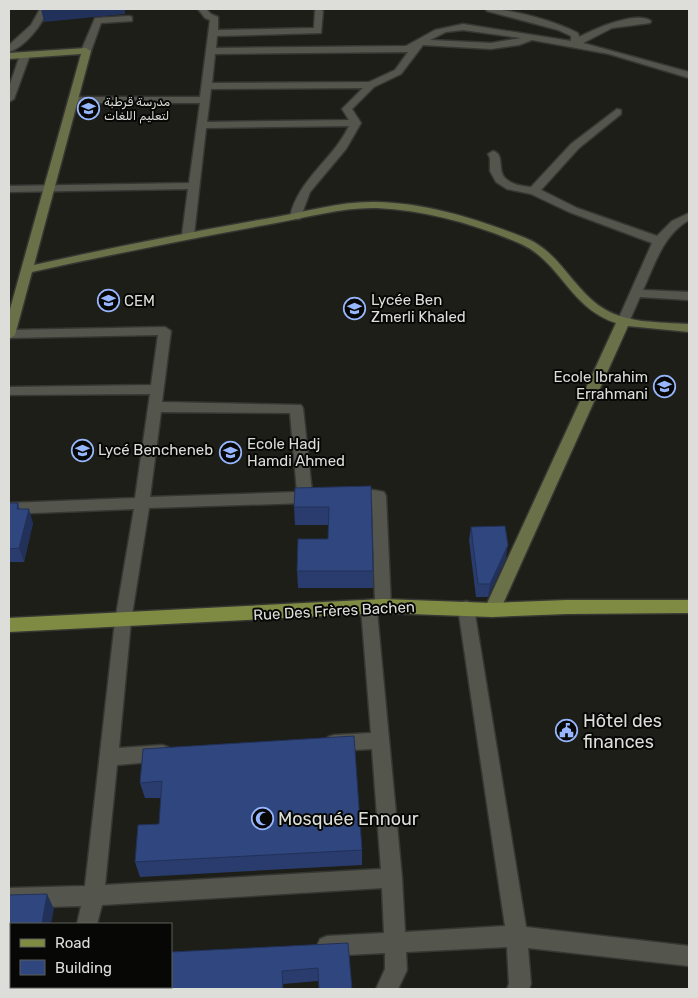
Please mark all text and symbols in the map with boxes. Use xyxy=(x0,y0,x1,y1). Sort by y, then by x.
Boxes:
place label: مدرسة قرطبة لتعليم اللغات xyxy=(104,95,170,124)
school or university icon: مدرسة قرطبة لتعليم اللغات xyxy=(76,97,100,121)
school or university icon: CEM xyxy=(96,289,120,313)
place label: Lycée Ben Zmerli Khaled xyxy=(371,291,466,326)
place label: CEM xyxy=(124,292,155,310)
school or university icon: Lycée Ben Zmerli Khaled xyxy=(343,297,367,321)
place label: Ecole Ibrahim Errahmani xyxy=(553,368,648,403)
school or university icon: Ecole Ibrahim Errahmani xyxy=(652,374,676,398)
place label: Ecole Hadj Hamdi Ahmed xyxy=(247,435,345,470)
school or university icon: Lycé Bencheneb xyxy=(70,438,94,462)
place label: Lycé Bencheneb xyxy=(98,441,213,459)
school or university icon: Ecole Hadj Hamdi Ahmed xyxy=(219,441,243,465)
street label: Rue Des Frères Bachen xyxy=(253,598,415,624)
place label: Hôtel des finances xyxy=(583,710,662,753)
public building icon: Hôtel des finances xyxy=(555,719,579,743)
mosque icon: Mosquée Ennour xyxy=(250,807,274,831)
place label: Mosquée Ennour xyxy=(278,808,419,830)
legend xyxy=(10,923,172,988)
text: Road xyxy=(55,934,91,952)
text: Building xyxy=(55,959,112,977)

